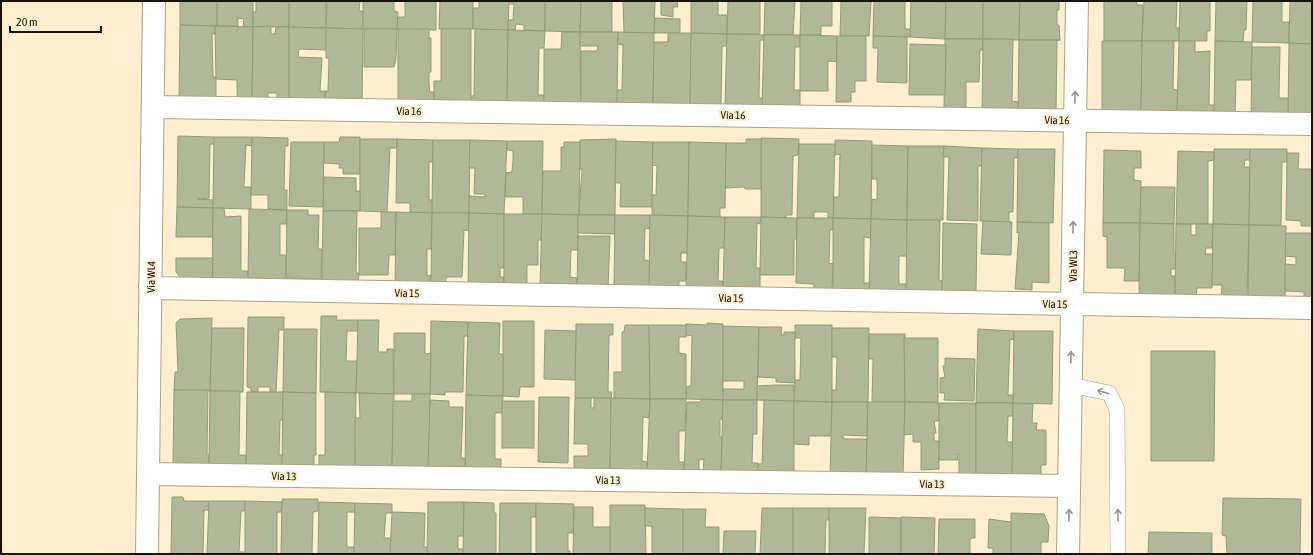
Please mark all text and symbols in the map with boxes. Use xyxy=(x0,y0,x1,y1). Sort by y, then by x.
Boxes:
scale bar xyxy=(10,8,101,34)
text: 20 m xyxy=(16,15,38,29)
one-way arrow xyxy=(1071,91,1079,104)
street label: Via 16 xyxy=(396,105,422,117)
street label: Via 16 xyxy=(720,109,746,121)
street label: Via 16 xyxy=(1044,114,1070,126)
one-way arrow xyxy=(1069,221,1077,234)
street label: Via WL3 xyxy=(1067,250,1079,282)
street label: Via WL4 xyxy=(145,261,157,293)
street label: Via 15 xyxy=(394,287,420,299)
street label: Via 15 xyxy=(718,292,744,304)
street label: Via 15 xyxy=(1042,298,1068,310)
one-way arrow xyxy=(1067,351,1075,364)
one-way arrow xyxy=(1097,388,1110,395)
street label: Via 13 xyxy=(271,470,297,482)
street label: Via 13 xyxy=(595,474,621,486)
street label: Via 13 xyxy=(919,478,945,490)
one-way arrow xyxy=(1065,509,1073,522)
one-way arrow xyxy=(1114,509,1122,522)

